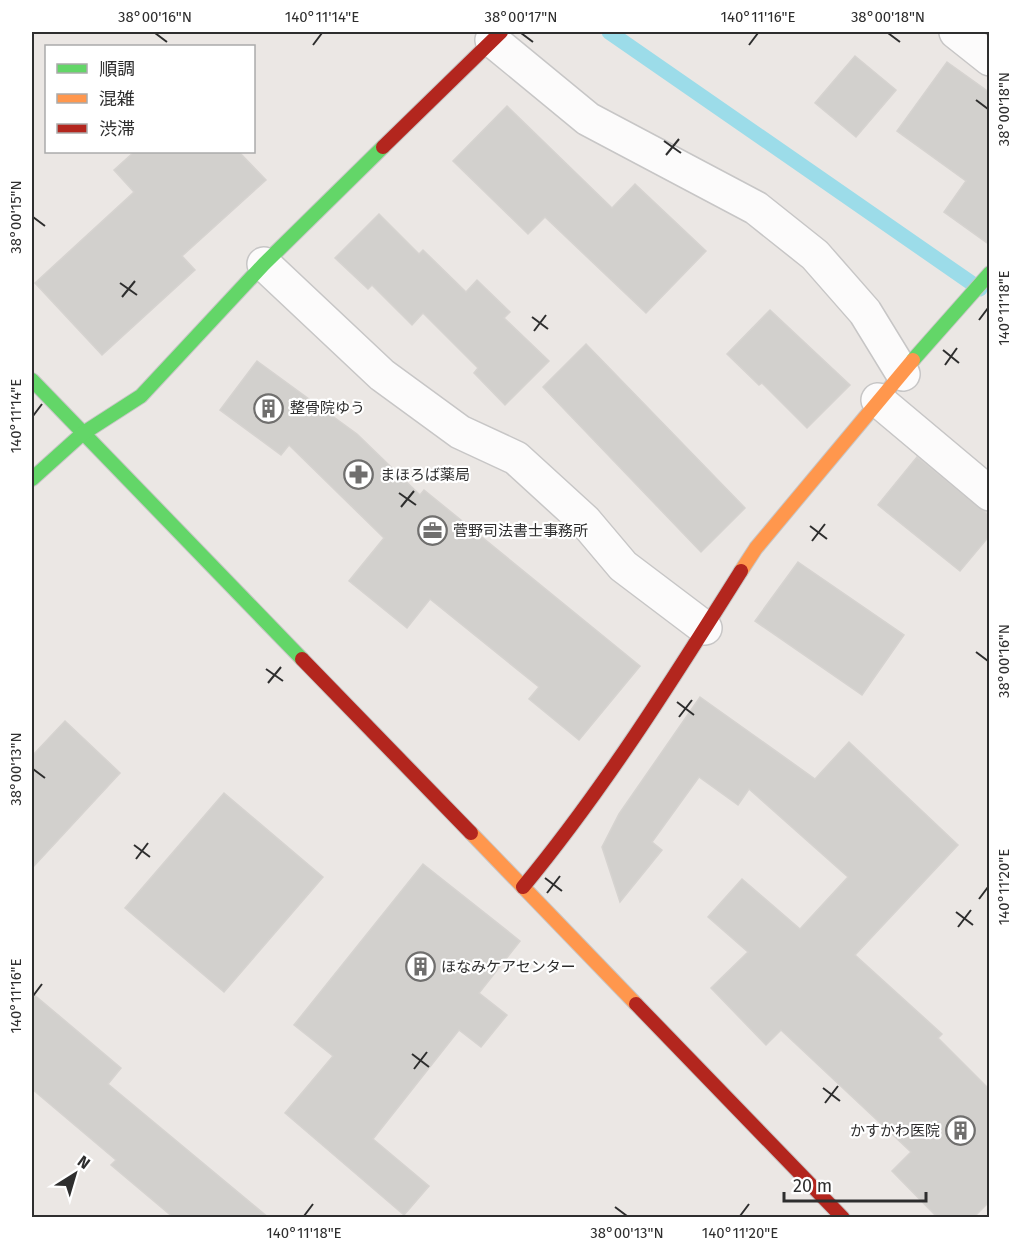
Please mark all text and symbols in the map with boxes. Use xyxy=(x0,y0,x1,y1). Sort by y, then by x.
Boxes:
text: 38°00'16"N xyxy=(118,8,192,26)
text: 140°11'14"E xyxy=(285,8,359,26)
text: 38°00'17"N xyxy=(485,8,558,26)
text: 140°11'16"E xyxy=(721,8,795,26)
text: 38°00'18"N xyxy=(851,8,925,26)
legend xyxy=(45,45,255,153)
text: 順調 xyxy=(99,58,135,80)
text: 38°00'18"N xyxy=(995,72,1013,146)
text: 混雑 xyxy=(99,88,135,110)
text: 渋滞 xyxy=(99,118,135,140)
text: 38°00'15"N xyxy=(7,180,25,254)
text: 140°11'18"E xyxy=(995,270,1013,346)
text: 140°11'14"E xyxy=(7,379,25,453)
building icon: 整骨院ゆう xyxy=(253,392,285,424)
place label: 整骨院ゆう xyxy=(290,399,365,417)
pharmacy icon: まほろば薬局 xyxy=(343,459,375,491)
place label: まほろば薬局 xyxy=(380,466,470,484)
office icon: 菅野司法書士事務所 xyxy=(416,515,448,547)
place label: 菅野司法書士事務所 xyxy=(453,522,588,540)
text: 38°00'16"N xyxy=(995,624,1013,698)
text: 38°00'13"N xyxy=(7,732,25,806)
text: 140°11'20"E xyxy=(995,849,1013,925)
building icon: ほなみケアセンター xyxy=(404,951,436,983)
place label: ほなみケアセンター xyxy=(441,958,576,976)
text: 140°11'16"E xyxy=(7,959,25,1033)
building icon: かすかわ医院 xyxy=(945,1115,977,1147)
place label: かすかわ医院 xyxy=(850,1122,940,1140)
north arrow xyxy=(45,1144,105,1204)
text: N xyxy=(74,1152,94,1173)
scale bar xyxy=(784,1165,926,1203)
text: 20 m xyxy=(793,1175,832,1197)
text: 140°11'18"E xyxy=(266,1224,342,1242)
text: 38°00'13"N xyxy=(590,1224,664,1242)
text: 140°11'20"E xyxy=(702,1224,778,1242)

